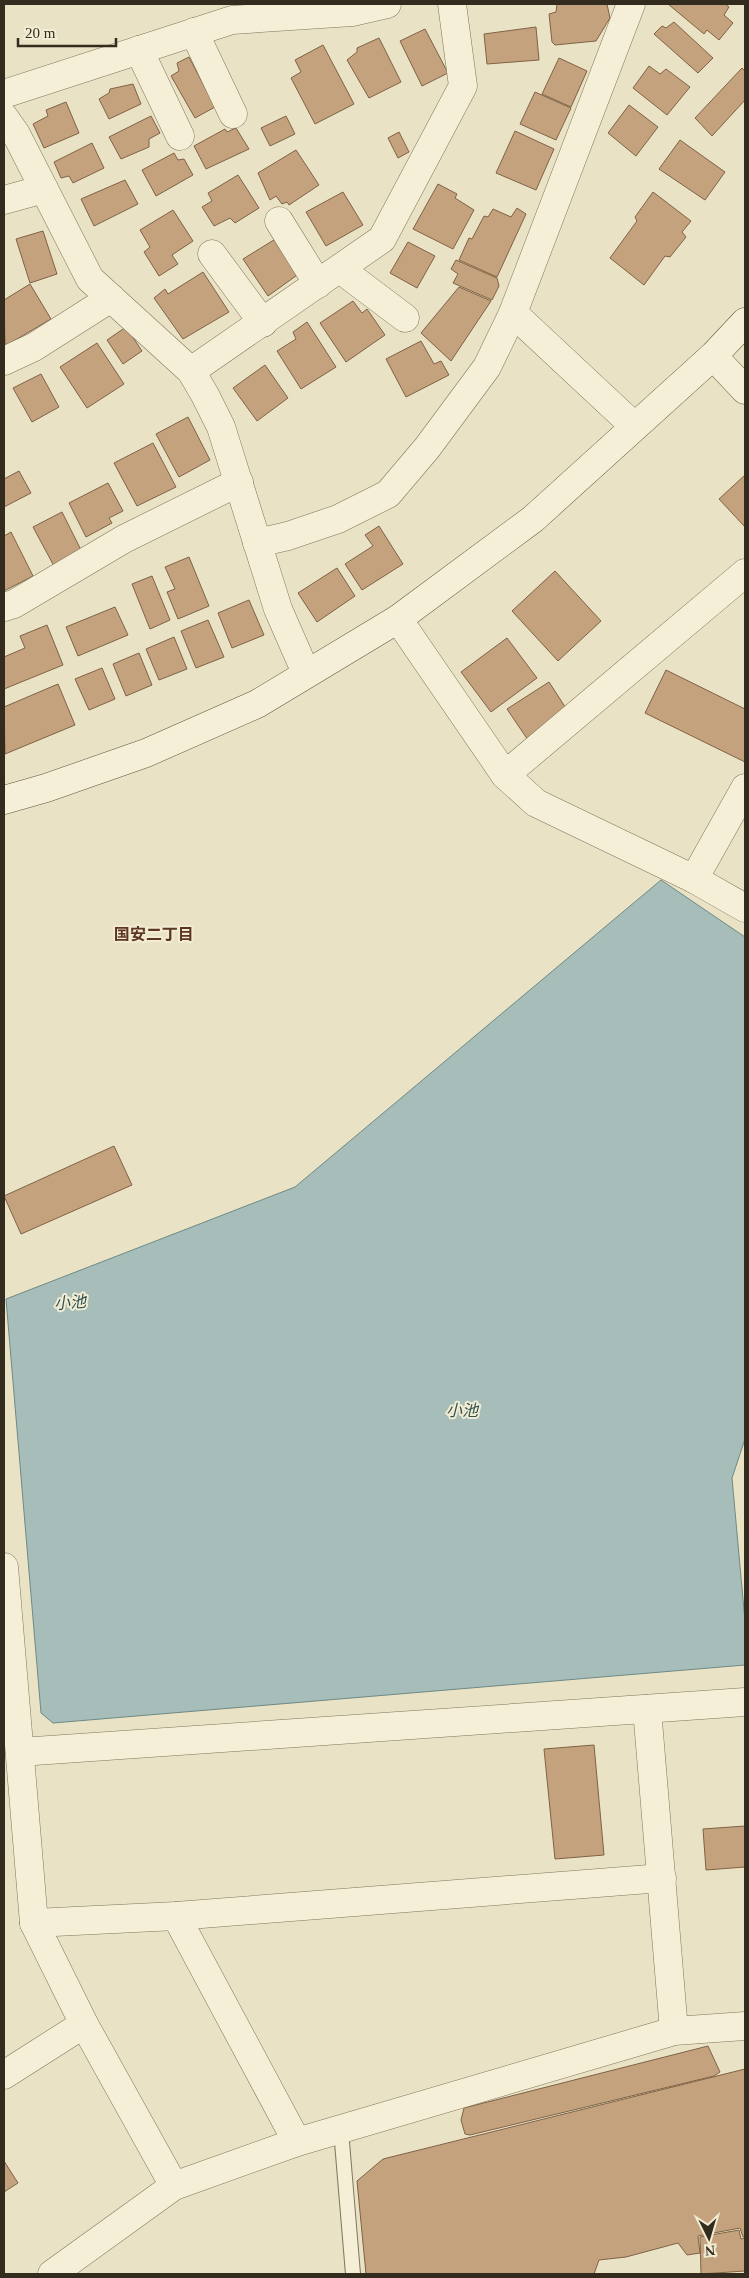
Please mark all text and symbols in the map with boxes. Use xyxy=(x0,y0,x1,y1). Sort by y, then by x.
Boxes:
scale bar xyxy=(18,15,115,47)
text: 20 m xyxy=(25,25,56,41)
district label: 国安二丁目 xyxy=(114,926,194,943)
water label: 小池 xyxy=(53,1292,89,1312)
water label: 小池 xyxy=(446,1402,480,1419)
north arrow xyxy=(684,2213,734,2263)
text: N xyxy=(704,2243,716,2258)

